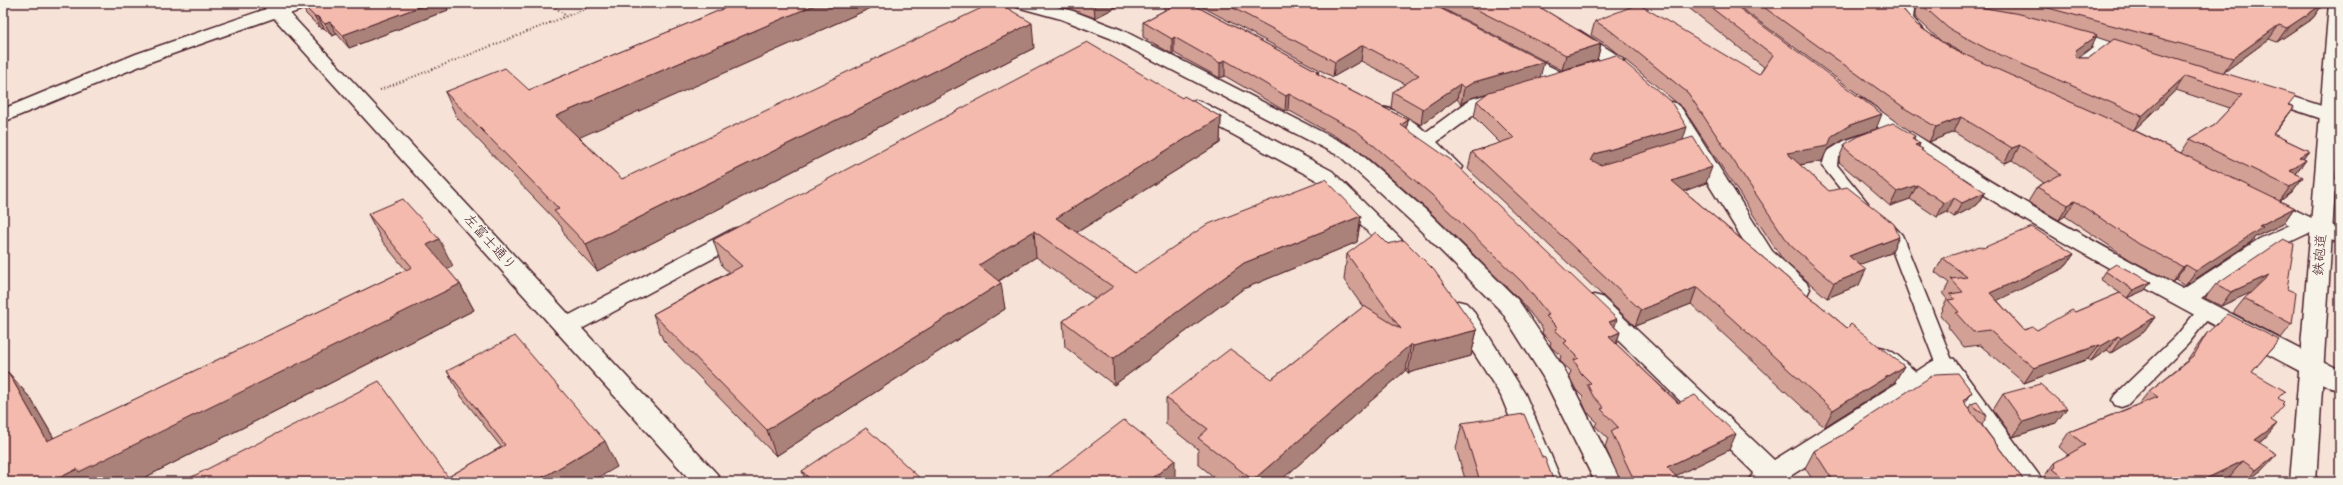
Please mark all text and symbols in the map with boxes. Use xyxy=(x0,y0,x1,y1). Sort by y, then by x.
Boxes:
street label: 左富士通り xyxy=(458,210,520,276)
street label: 鉄砲道 xyxy=(2309,233,2333,277)

